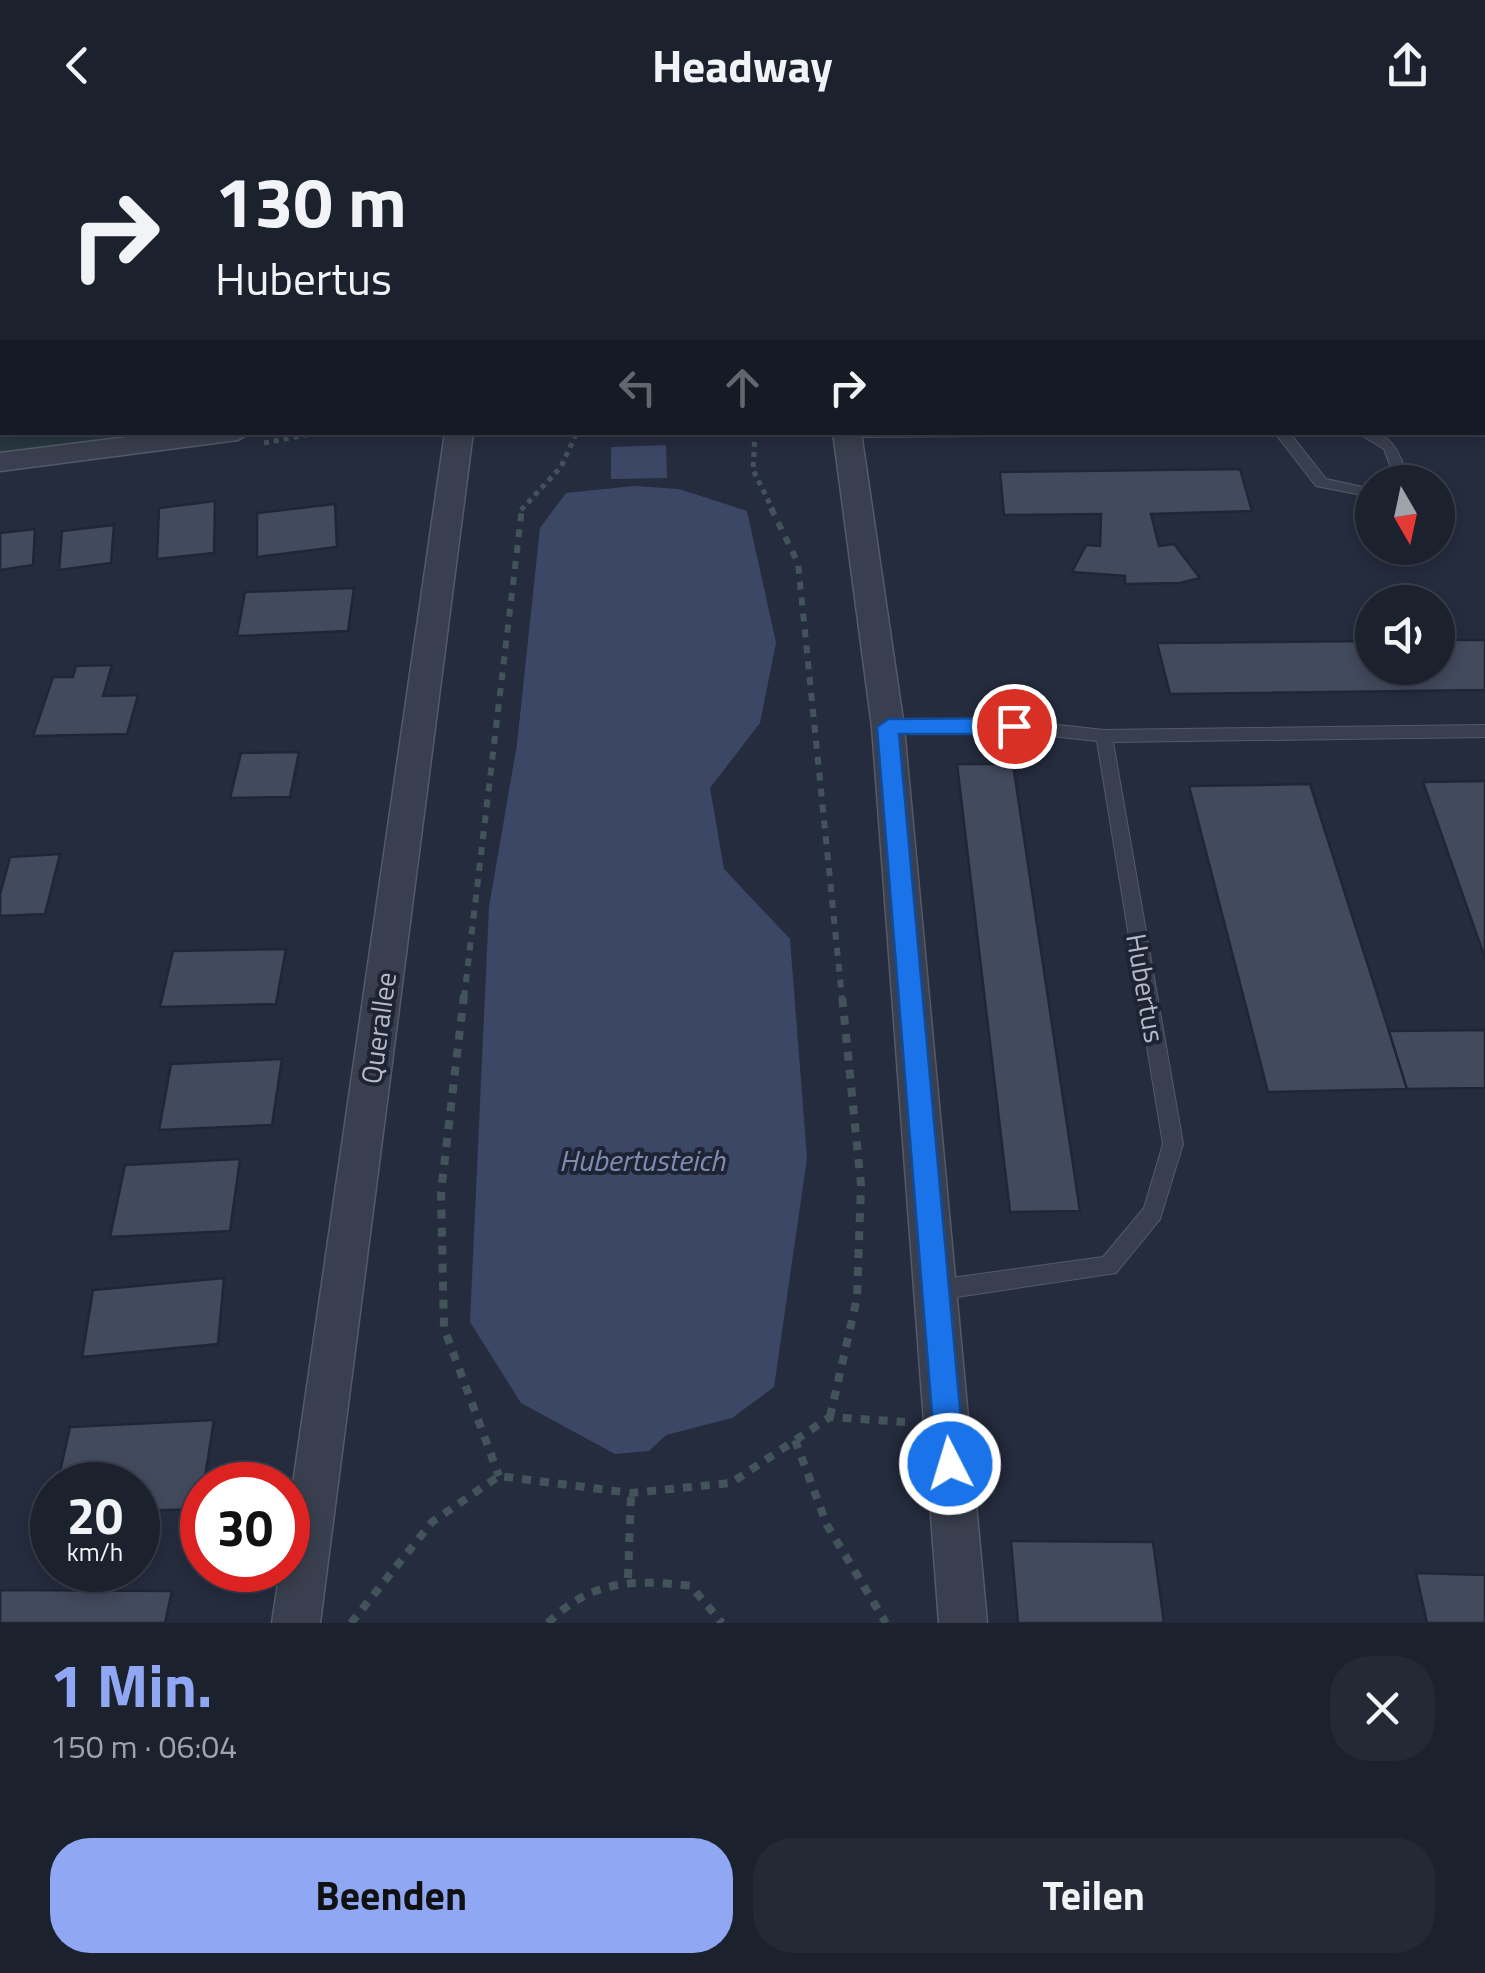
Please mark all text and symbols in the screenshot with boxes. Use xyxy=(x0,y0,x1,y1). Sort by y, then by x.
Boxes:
text: Headway xyxy=(652,31,833,99)
icon: back xyxy=(50,38,105,93)
icon: share xyxy=(1380,38,1435,93)
text: 130 m xyxy=(215,148,407,254)
icon: right xyxy=(50,170,180,300)
text: Hubertus xyxy=(215,244,392,312)
icon: left xyxy=(610,360,665,415)
icon: ahead xyxy=(715,360,770,415)
icon: right xyxy=(820,360,875,415)
north arrow xyxy=(1355,465,1455,565)
map controls xyxy=(1355,465,1455,685)
button: sound xyxy=(1355,585,1455,685)
pin xyxy=(972,684,1057,769)
icon: arrive xyxy=(987,699,1042,754)
street label: Hubertus xyxy=(1115,930,1177,1046)
street label: Querallee xyxy=(349,969,407,1087)
water label: Hubertusteich xyxy=(559,1137,726,1183)
position arrow xyxy=(898,1412,1002,1516)
speed limit sign: 30 xyxy=(180,1462,310,1592)
text: 20 xyxy=(67,1477,123,1553)
text: km/h xyxy=(67,1533,123,1571)
text: 1 Min. xyxy=(50,1639,212,1730)
button: close xyxy=(1330,1656,1435,1761)
text: 150 m · 06:04 xyxy=(50,1722,237,1770)
button: Beenden xyxy=(50,1838,733,1953)
button: Teilen xyxy=(753,1838,1435,1953)

